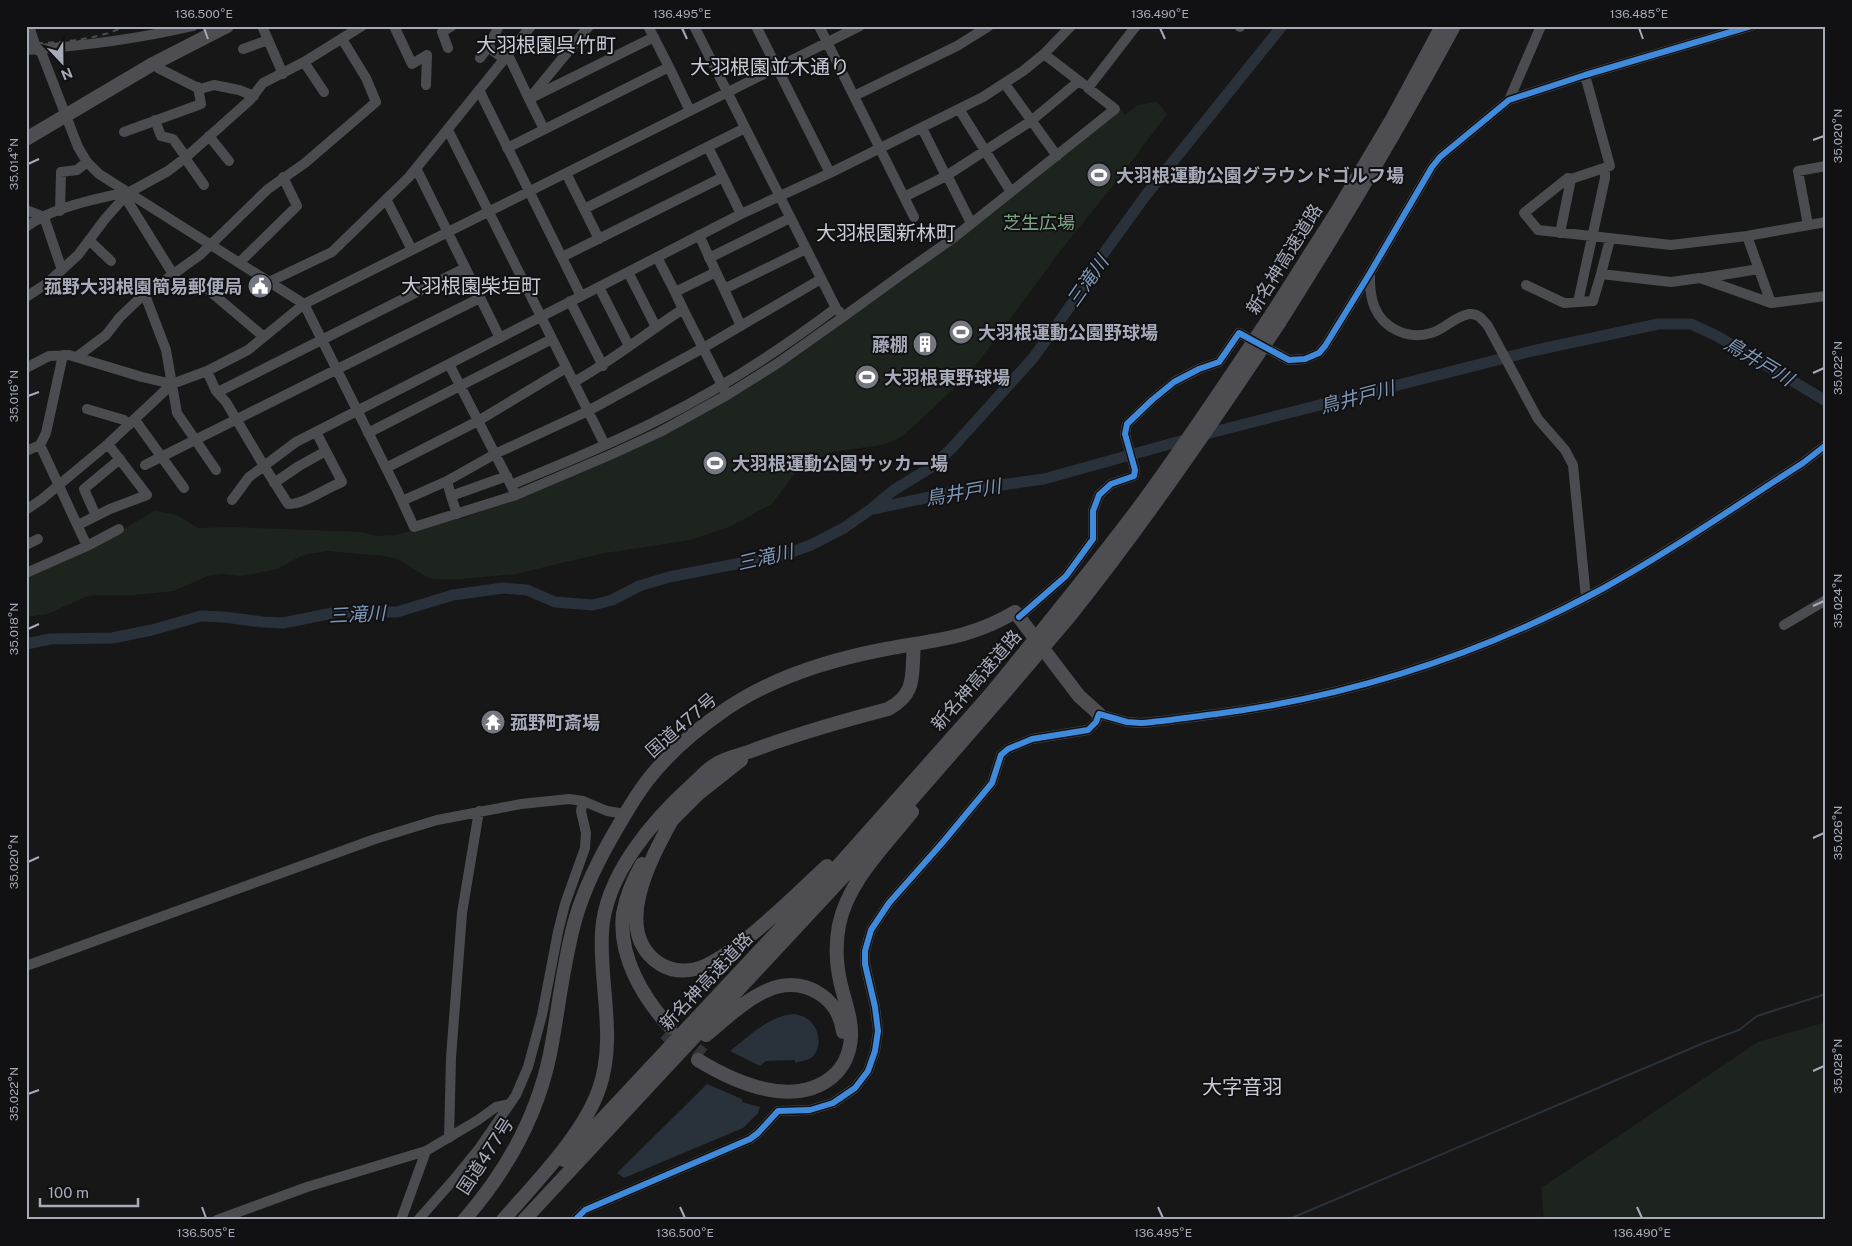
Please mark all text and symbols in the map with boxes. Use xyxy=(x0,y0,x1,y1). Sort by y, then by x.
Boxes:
text: 136.500°E xyxy=(175,7,233,21)
text: 136.495°E xyxy=(653,7,711,21)
text: 136.490°E xyxy=(1131,7,1189,21)
text: 136.485°E xyxy=(1610,7,1668,21)
district label: 大羽根園呉竹町 xyxy=(476,33,616,57)
north arrow xyxy=(38,38,88,88)
district label: 大羽根園並木通り xyxy=(690,55,850,79)
text: N xyxy=(59,65,75,84)
text: 35.020°N xyxy=(1831,109,1845,163)
text: 35.014°N xyxy=(7,138,21,190)
sports icon: 大羽根運動公園グラウンドゴルフ場 xyxy=(1086,162,1112,188)
place label: 大羽根運動公園グラウンドゴルフ場 xyxy=(1116,165,1404,186)
street label: 新名神高速道路 xyxy=(1242,200,1326,318)
park label: 芝生広場 xyxy=(1003,212,1075,233)
district label: 大羽根園新林町 xyxy=(816,221,956,245)
water label: 三滝川 xyxy=(1062,250,1114,311)
public building icon: 菰野大羽根園簡易郵便局 xyxy=(247,273,273,299)
district label: 大羽根園柴垣町 xyxy=(401,274,541,298)
place label: 菰野大羽根園簡易郵便局 xyxy=(44,276,242,297)
sports icon: 大羽根運動公園野球場 xyxy=(948,319,974,345)
place label: 大羽根運動公園野球場 xyxy=(978,322,1158,343)
building icon: 藤棚 xyxy=(912,331,938,357)
water label: 鳥井戸川 xyxy=(1721,332,1799,391)
place label: 藤棚 xyxy=(872,334,908,355)
text: 35.022°N xyxy=(1831,341,1845,395)
sports icon: 大羽根東野球場 xyxy=(854,364,880,390)
place label: 大羽根東野球場 xyxy=(884,367,1010,388)
text: 35.016°N xyxy=(7,370,21,422)
water label: 鳥井戸川 xyxy=(1317,376,1398,417)
sports icon: 大羽根運動公園サッカー場 xyxy=(702,450,728,476)
place label: 大羽根運動公園サッカー場 xyxy=(732,453,948,474)
water label: 鳥井戸川 xyxy=(924,474,1004,509)
water label: 三滝川 xyxy=(735,539,797,574)
text: 35.024°N xyxy=(1831,574,1845,628)
water label: 三滝川 xyxy=(328,601,388,626)
text: 35.018°N xyxy=(7,603,21,655)
street label: 新名神高速道路 xyxy=(927,626,1025,734)
street label: 国道477号 xyxy=(641,688,721,762)
temple icon: 菰野町斎場 xyxy=(480,709,506,735)
place label: 菰野町斎場 xyxy=(510,712,600,733)
text: 35.026°N xyxy=(1831,806,1845,860)
text: 35.020°N xyxy=(7,835,21,889)
street label: 新名神高速道路 xyxy=(655,928,757,1034)
text: 35.028°N xyxy=(1831,1039,1845,1093)
text: 35.022°N xyxy=(7,1067,21,1121)
district label: 大字音羽 xyxy=(1202,1075,1282,1099)
street label: 国道477号 xyxy=(452,1114,518,1198)
scale bar xyxy=(40,1176,138,1208)
text: 100 m xyxy=(48,1184,89,1201)
text: 136.505°E xyxy=(177,1226,235,1240)
text: 136.500°E xyxy=(656,1226,714,1240)
text: 136.495°E xyxy=(1134,1226,1192,1240)
text: 136.490°E xyxy=(1613,1226,1671,1240)

